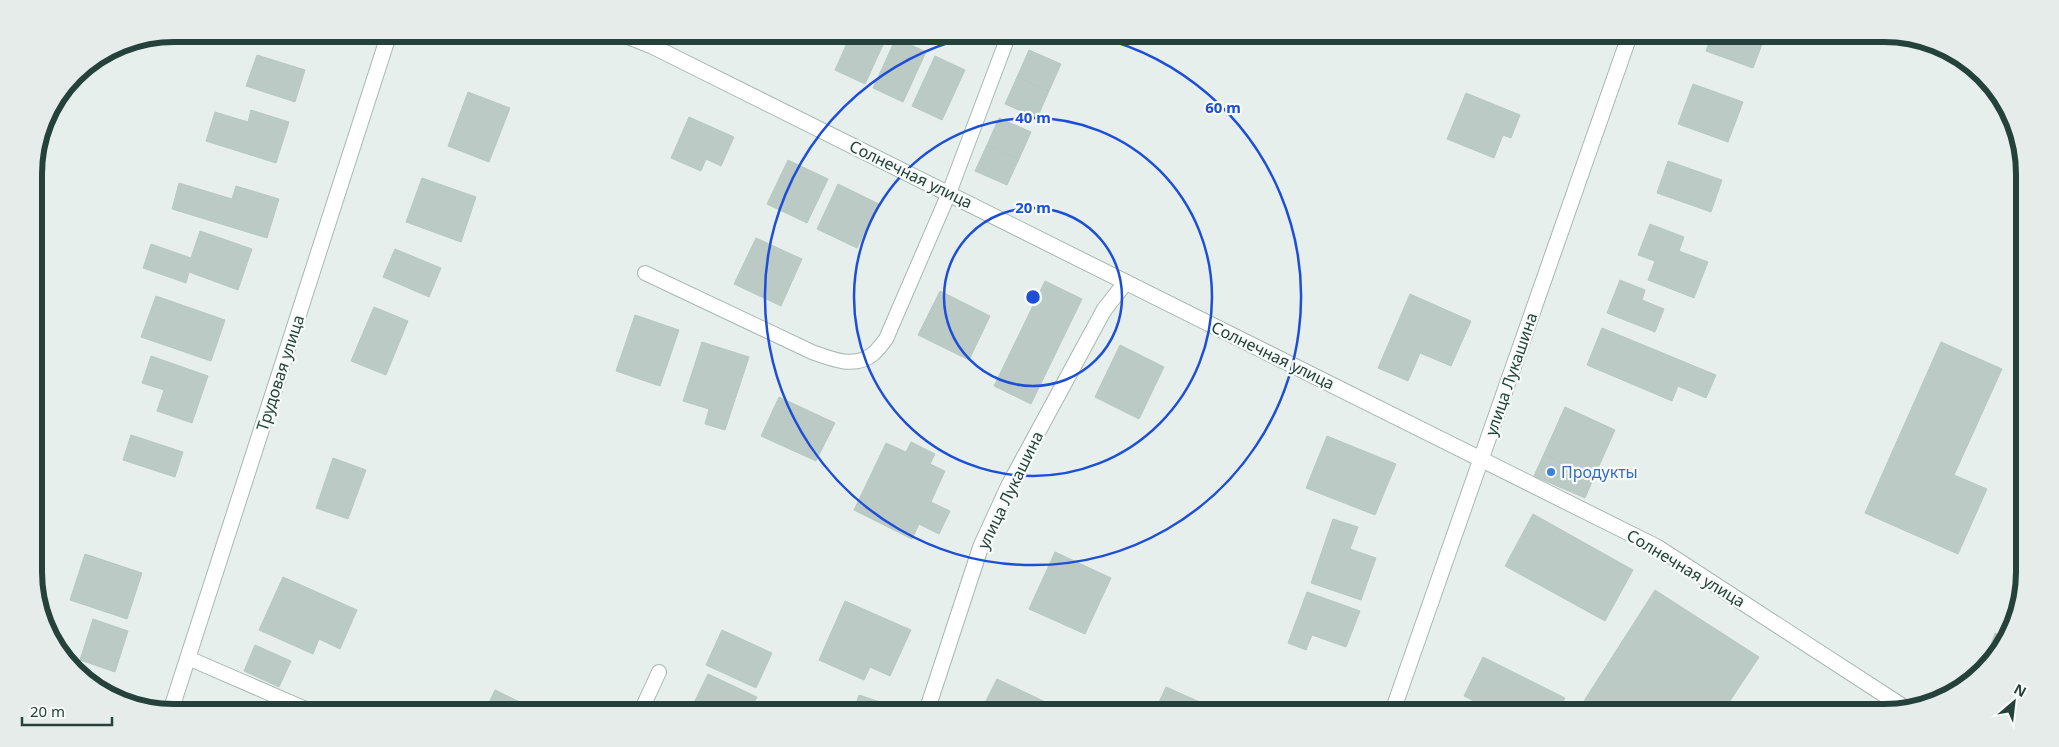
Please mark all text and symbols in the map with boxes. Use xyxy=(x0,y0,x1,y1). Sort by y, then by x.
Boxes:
text: 60 m xyxy=(1205,97,1241,117)
text: 40 m xyxy=(1015,107,1051,127)
street label: Солнечная улица xyxy=(846,135,976,213)
text: 20 m xyxy=(1015,197,1051,217)
centre of rings xyxy=(1024,288,1042,306)
street label: улица Лукашина xyxy=(1480,309,1542,439)
street label: Трудовая улица xyxy=(251,312,309,434)
street label: Солнечная улица xyxy=(1208,316,1338,394)
street label: улица Лукашина xyxy=(972,427,1048,553)
place label: Продукты xyxy=(1561,461,1638,483)
marker: Продукты xyxy=(1545,466,1557,478)
street label: Солнечная улица xyxy=(1623,524,1749,612)
north arrow xyxy=(1989,677,2039,727)
text: N xyxy=(2011,679,2030,701)
scale bar xyxy=(22,694,112,726)
text: 20 m xyxy=(30,701,65,721)

